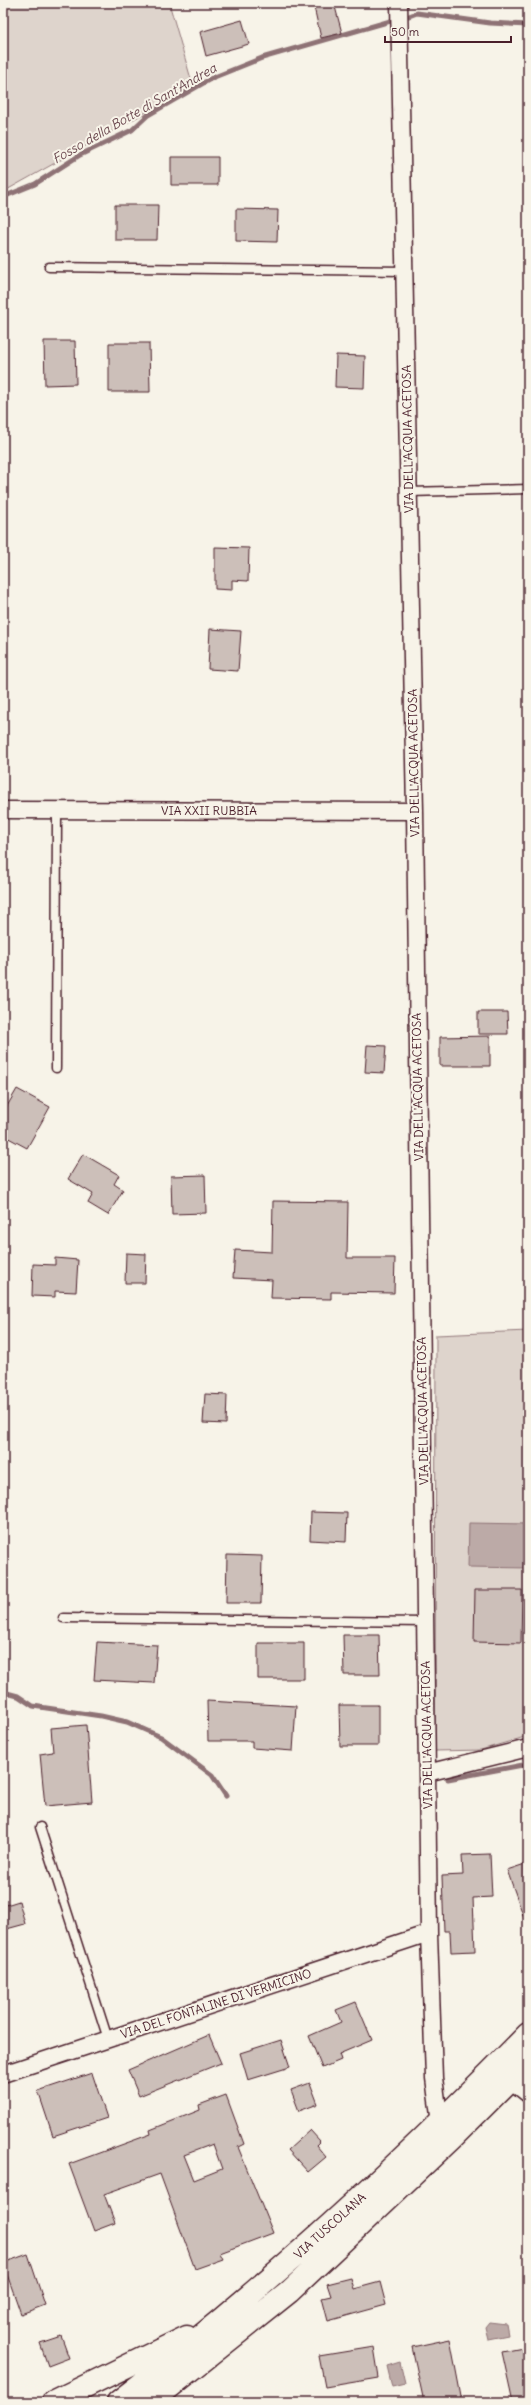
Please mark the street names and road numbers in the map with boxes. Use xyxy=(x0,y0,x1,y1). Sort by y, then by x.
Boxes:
street label: VIA DELL'ACQUA ACETOSA xyxy=(399,365,416,513)
street label: VIA DELL'ACQUA ACETOSA xyxy=(405,689,422,837)
street label: VIA XXII RUBBIA xyxy=(161,803,257,818)
street label: VIA DELL'ACQUA ACETOSA xyxy=(409,1013,426,1161)
street label: VIA DELL'ACQUA ACETOSA xyxy=(414,1337,431,1485)
street label: VIA DELL'ACQUA ACETOSA xyxy=(418,1661,435,1809)
street label: VIA DEL FONTALINE DI VERMICINO xyxy=(118,1965,313,2042)
street label: VIA TUSCOLANA xyxy=(291,2189,369,2262)

